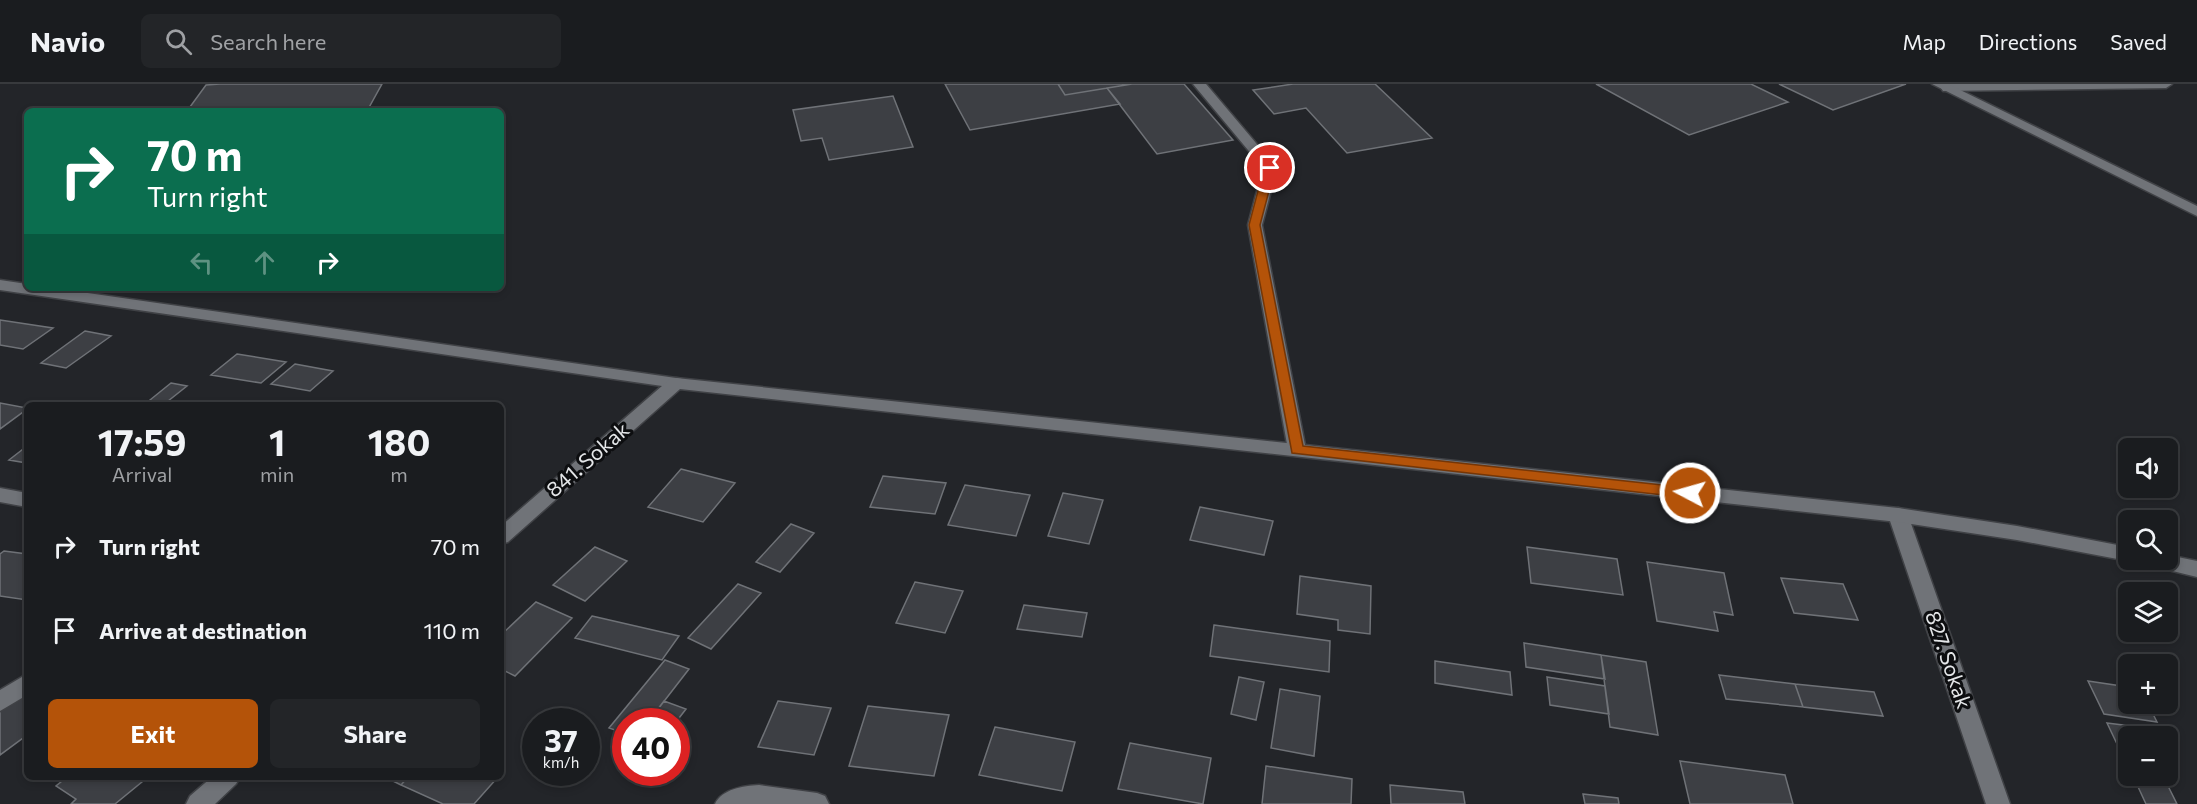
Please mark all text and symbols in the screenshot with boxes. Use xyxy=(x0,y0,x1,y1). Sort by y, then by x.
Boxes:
search box xyxy=(141,14,561,68)
text: Navio xyxy=(30,24,105,58)
icon: search xyxy=(162,25,195,58)
text: Search here xyxy=(210,28,326,55)
text: Map xyxy=(1903,29,1946,54)
text: Directions xyxy=(1979,29,2077,54)
text: Saved xyxy=(2110,29,2167,54)
text: 70 m xyxy=(147,128,242,180)
icon: right xyxy=(48,132,126,210)
pin xyxy=(1244,142,1295,193)
icon: arrive xyxy=(1253,151,1286,184)
text: Turn right xyxy=(147,180,267,213)
icon: left xyxy=(185,246,218,279)
icon: ahead xyxy=(248,246,281,279)
icon: right xyxy=(311,246,344,279)
street label: 841. Sokak xyxy=(541,416,633,502)
text: 17:59 xyxy=(98,419,186,463)
text: 1 xyxy=(269,419,285,463)
text: 180 xyxy=(368,419,430,463)
map controls xyxy=(2118,438,2178,786)
button: sound xyxy=(2118,438,2178,498)
position arrow xyxy=(1658,461,1722,525)
text: Arrival xyxy=(112,462,172,486)
text: min xyxy=(260,462,294,486)
text: m xyxy=(390,462,408,486)
button: search xyxy=(2118,510,2178,570)
icon: right xyxy=(48,530,81,563)
text: Turn right xyxy=(99,533,200,560)
text: 70 m xyxy=(431,533,480,560)
button: layers xyxy=(2118,582,2178,642)
street label: 827. Sokak xyxy=(1921,607,1978,712)
icon: arrive xyxy=(48,614,81,647)
text: Arrive at destination xyxy=(99,617,307,644)
text: 110 m xyxy=(423,617,480,644)
button: + xyxy=(2118,654,2178,714)
button: Exit xyxy=(48,699,258,768)
button: Share xyxy=(270,699,480,768)
speed limit sign: 40 xyxy=(612,708,690,786)
text: 37 xyxy=(544,721,578,758)
button: − xyxy=(2118,726,2178,786)
text: km/h xyxy=(543,753,579,771)

